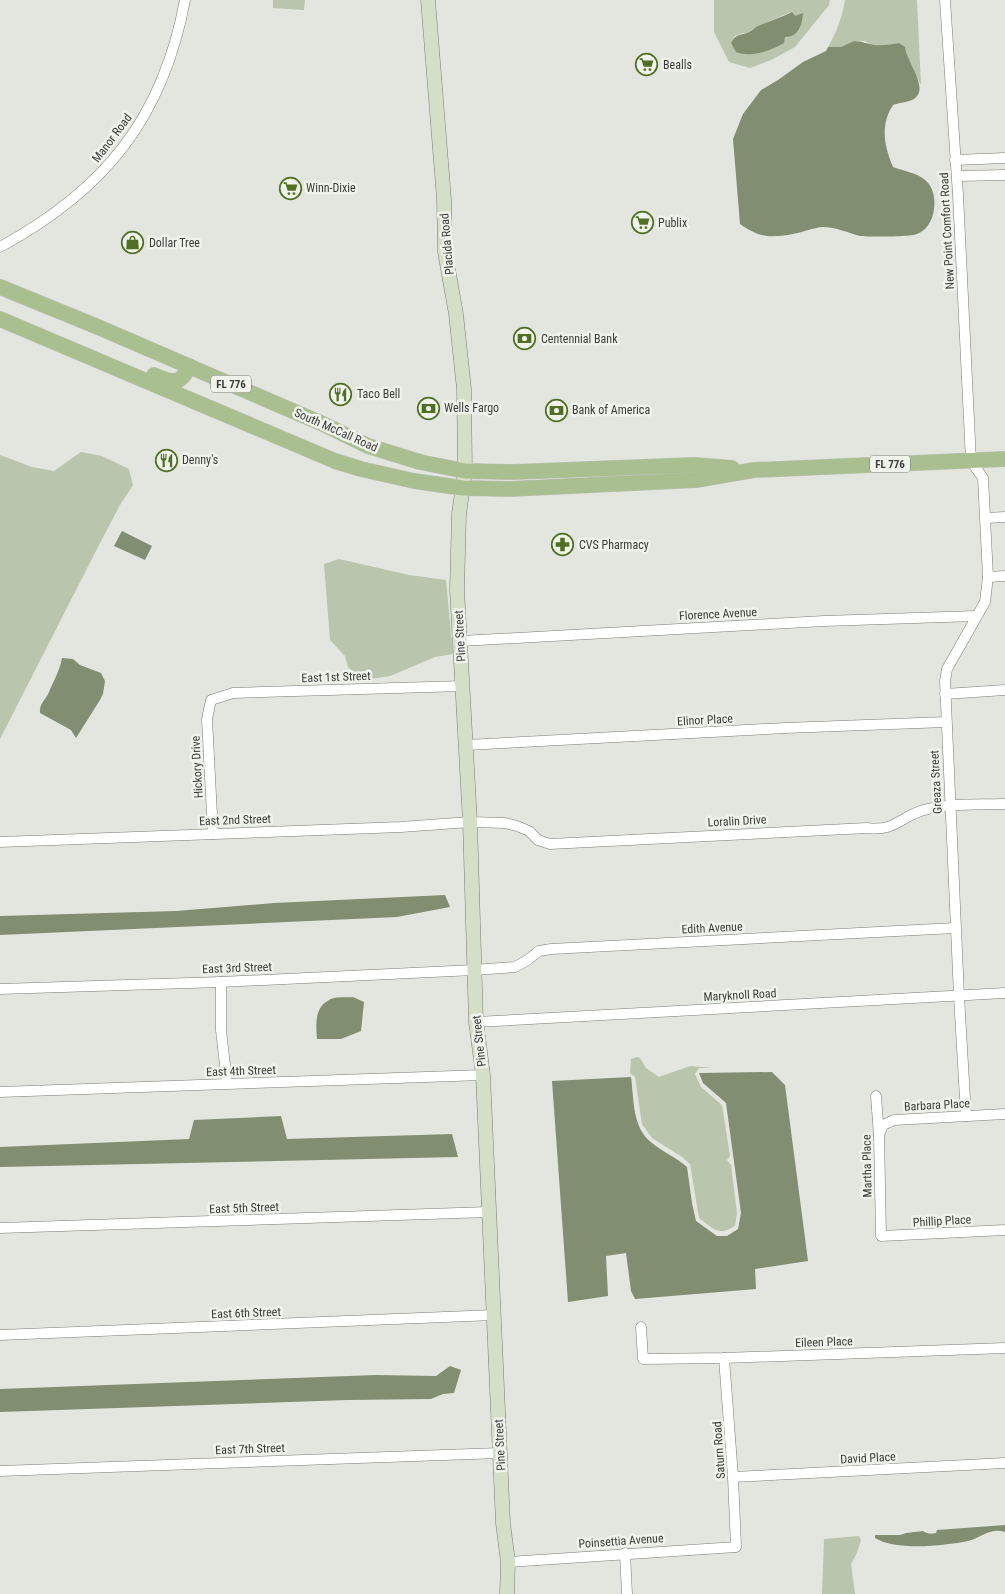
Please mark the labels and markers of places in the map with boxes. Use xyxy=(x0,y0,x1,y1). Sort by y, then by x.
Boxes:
supermarket icon: Bealls xyxy=(635,53,659,77)
place label: Bealls xyxy=(663,58,692,72)
supermarket icon: Winn-Dixie xyxy=(278,176,302,200)
place label: Winn-Dixie xyxy=(306,181,356,195)
supermarket icon: Publix xyxy=(630,211,654,235)
place label: Publix xyxy=(658,216,687,230)
shop icon: Dollar Tree xyxy=(121,231,145,255)
place label: Dollar Tree xyxy=(149,236,200,250)
bank icon: Centennial Bank xyxy=(513,327,537,351)
place label: Centennial Bank xyxy=(541,332,618,346)
restaurant icon: Taco Bell xyxy=(329,382,353,406)
place label: Taco Bell xyxy=(357,387,400,401)
bank icon: Wells Fargo xyxy=(416,396,440,420)
bank icon: Bank of America xyxy=(544,398,568,422)
place label: Wells Fargo xyxy=(444,401,499,415)
place label: Bank of America xyxy=(572,403,650,417)
restaurant icon: Denny's xyxy=(154,448,178,472)
place label: Denny's xyxy=(182,453,218,467)
pharmacy icon: CVS Pharmacy xyxy=(551,533,575,557)
place label: CVS Pharmacy xyxy=(579,538,649,552)

